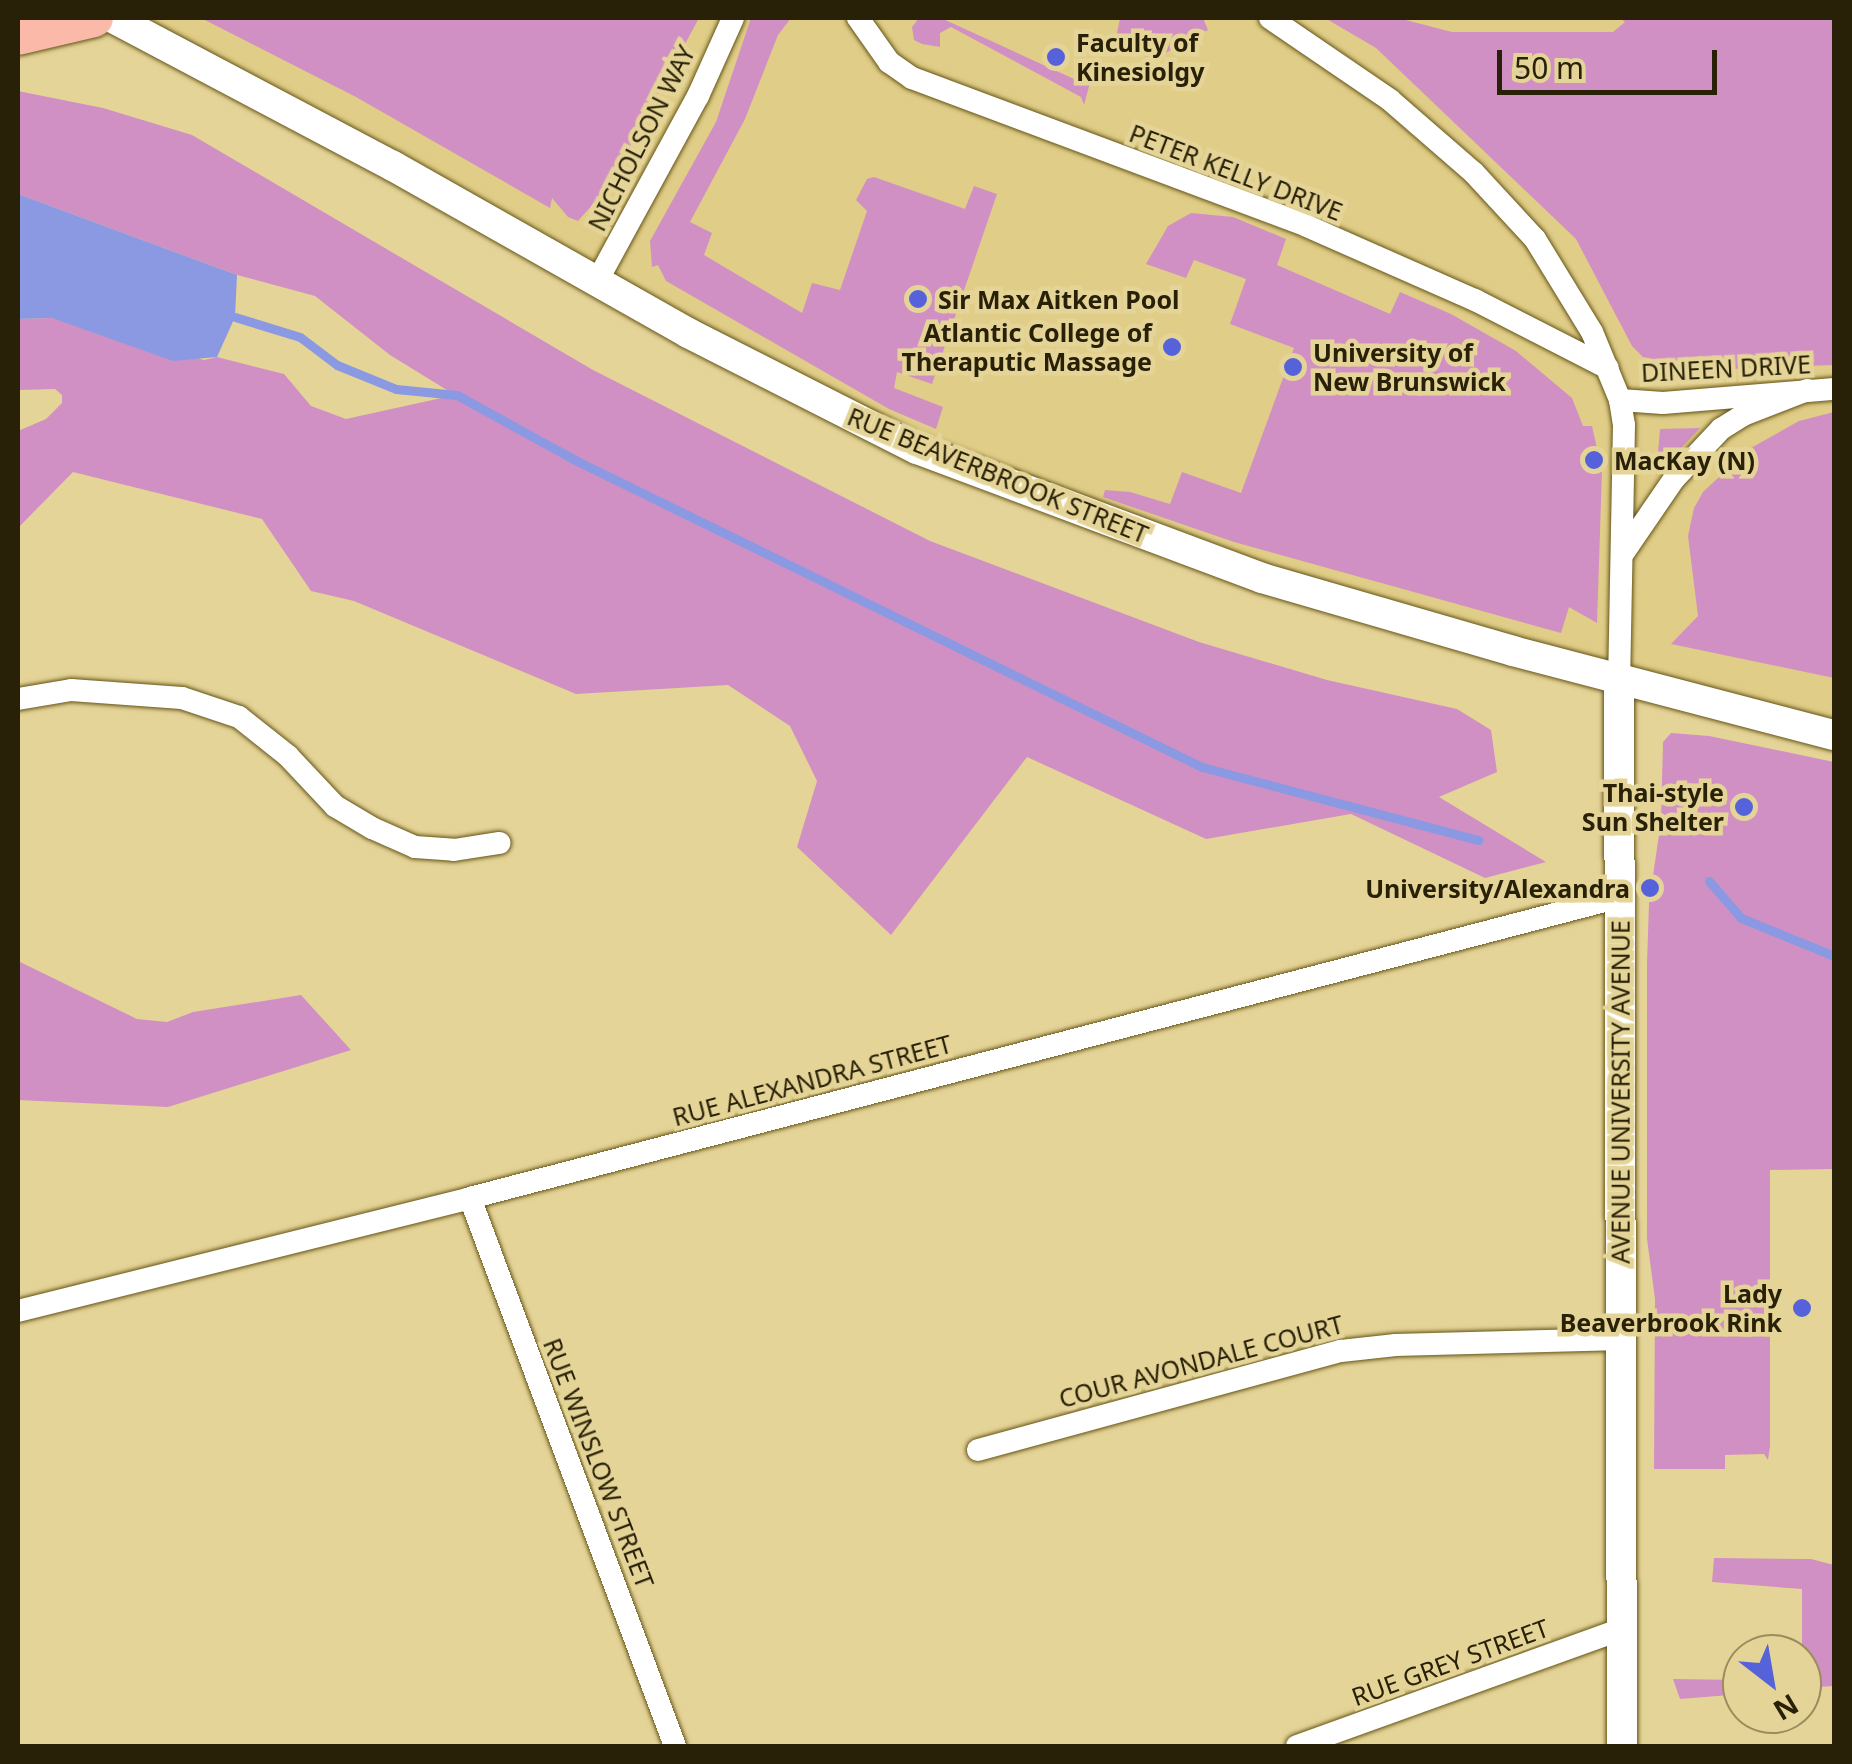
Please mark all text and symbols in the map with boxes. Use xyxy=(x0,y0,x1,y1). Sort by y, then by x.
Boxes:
place label: Faculty of Kinesiolgy xyxy=(1076,28,1204,87)
scale bar xyxy=(1502,30,1722,92)
street label: NICHOLSON WAY xyxy=(581,40,701,236)
marker: Faculty of Kinesiolgy xyxy=(1045,46,1067,68)
text: 50 m xyxy=(1514,47,1584,88)
street label: PETER KELLY DRIVE xyxy=(1125,118,1347,226)
place label: Sir Max Aitken Pool xyxy=(938,284,1179,314)
marker: Sir Max Aitken Pool xyxy=(907,288,929,310)
place label: Atlantic College of Theraputic Massage xyxy=(902,318,1152,377)
marker: Atlantic College of Theraputic Massage xyxy=(1161,336,1183,358)
place label: University of New Brunswick xyxy=(1313,338,1506,397)
street label: DINEEN DRIVE xyxy=(1640,349,1812,387)
marker: University of New Brunswick xyxy=(1282,356,1304,378)
street label: RUE BEAVERBROOK STREET xyxy=(843,401,1153,549)
place label: MacKay (N) xyxy=(1614,445,1755,475)
marker: MacKay (N) xyxy=(1583,449,1605,471)
place label: Thai-style Sun Shelter xyxy=(1582,778,1724,837)
marker: Thai-style Sun Shelter xyxy=(1733,796,1755,818)
place label: University/Alexandra xyxy=(1365,873,1630,903)
marker: University/Alexandra xyxy=(1639,877,1661,899)
street label: AVENUE UNIVERSITY AVENUE xyxy=(1605,920,1635,1264)
street label: RUE ALEXANDRA STREET xyxy=(669,1028,955,1132)
place label: Lady Beaverbrook Rink xyxy=(1560,1279,1782,1338)
marker: Lady Beaverbrook Rink xyxy=(1791,1297,1813,1319)
street label: COUR AVONDALE COURT xyxy=(1056,1309,1346,1413)
street label: RUE WINSLOW STREET xyxy=(537,1334,661,1592)
street label: RUE GREY STREET xyxy=(1347,1612,1553,1712)
north arrow xyxy=(1722,1634,1822,1734)
text: N xyxy=(1767,1686,1806,1730)

